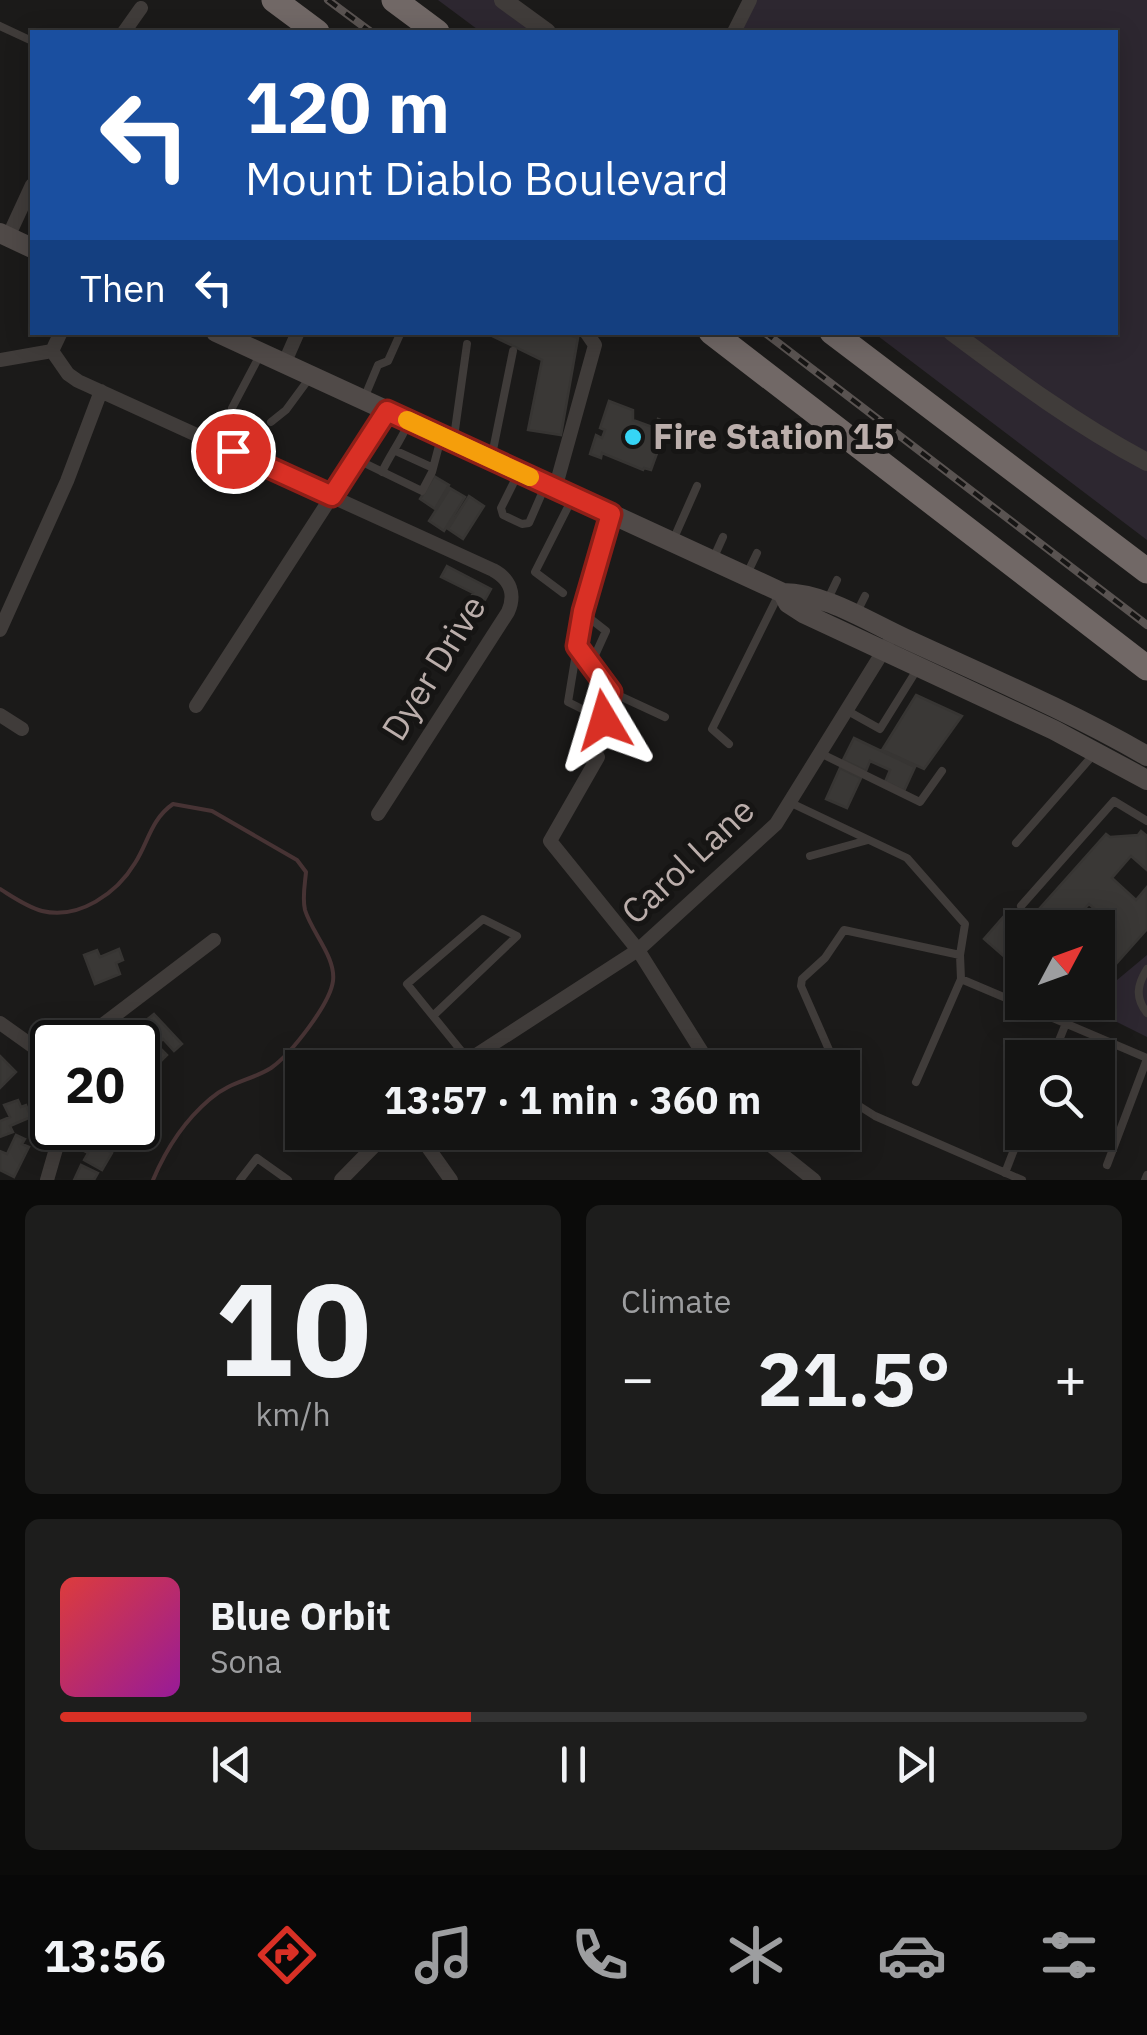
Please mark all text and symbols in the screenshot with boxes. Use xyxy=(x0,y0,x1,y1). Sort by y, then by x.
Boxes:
text: 120 m xyxy=(245,61,450,152)
icon: left xyxy=(80,70,210,200)
text: Mount Diablo Boulevard xyxy=(245,149,729,207)
icon: left xyxy=(186,260,241,315)
text: Then xyxy=(80,263,166,312)
pin xyxy=(191,409,276,494)
place label: Fire Station 15 xyxy=(653,413,894,459)
icon: arrive xyxy=(206,424,261,479)
marker: Fire Station 15 xyxy=(622,426,644,448)
street label: Dyer Drive xyxy=(371,586,496,748)
position arrow xyxy=(552,668,656,772)
street label: Carol Lane xyxy=(611,787,764,934)
north arrow xyxy=(1005,910,1115,1020)
map controls xyxy=(1005,910,1115,1150)
speed limit sign: 20 xyxy=(30,1020,160,1150)
button: search xyxy=(1005,1040,1115,1150)
text: 13:57 · 1 min · 360 m xyxy=(384,1075,761,1124)
text: 10 xyxy=(215,1243,371,1412)
text: Climate xyxy=(621,1280,731,1322)
text: 21.5° xyxy=(757,1329,951,1427)
text: − xyxy=(621,1342,654,1413)
text: + xyxy=(1054,1342,1087,1413)
text: km/h xyxy=(255,1393,331,1435)
text: Blue Orbit xyxy=(210,1591,391,1640)
text: Sona xyxy=(210,1640,282,1682)
icon: previous xyxy=(204,1737,259,1792)
icon: pause xyxy=(546,1737,601,1792)
icon: next xyxy=(888,1737,943,1792)
icon: directions xyxy=(252,1920,322,1990)
icon: music xyxy=(409,1920,479,1990)
icon: phone xyxy=(565,1920,635,1990)
icon: climate xyxy=(721,1920,791,1990)
icon: car xyxy=(877,1920,947,1990)
icon: filters xyxy=(1034,1920,1104,1990)
text: 13:56 xyxy=(43,1926,166,1984)

